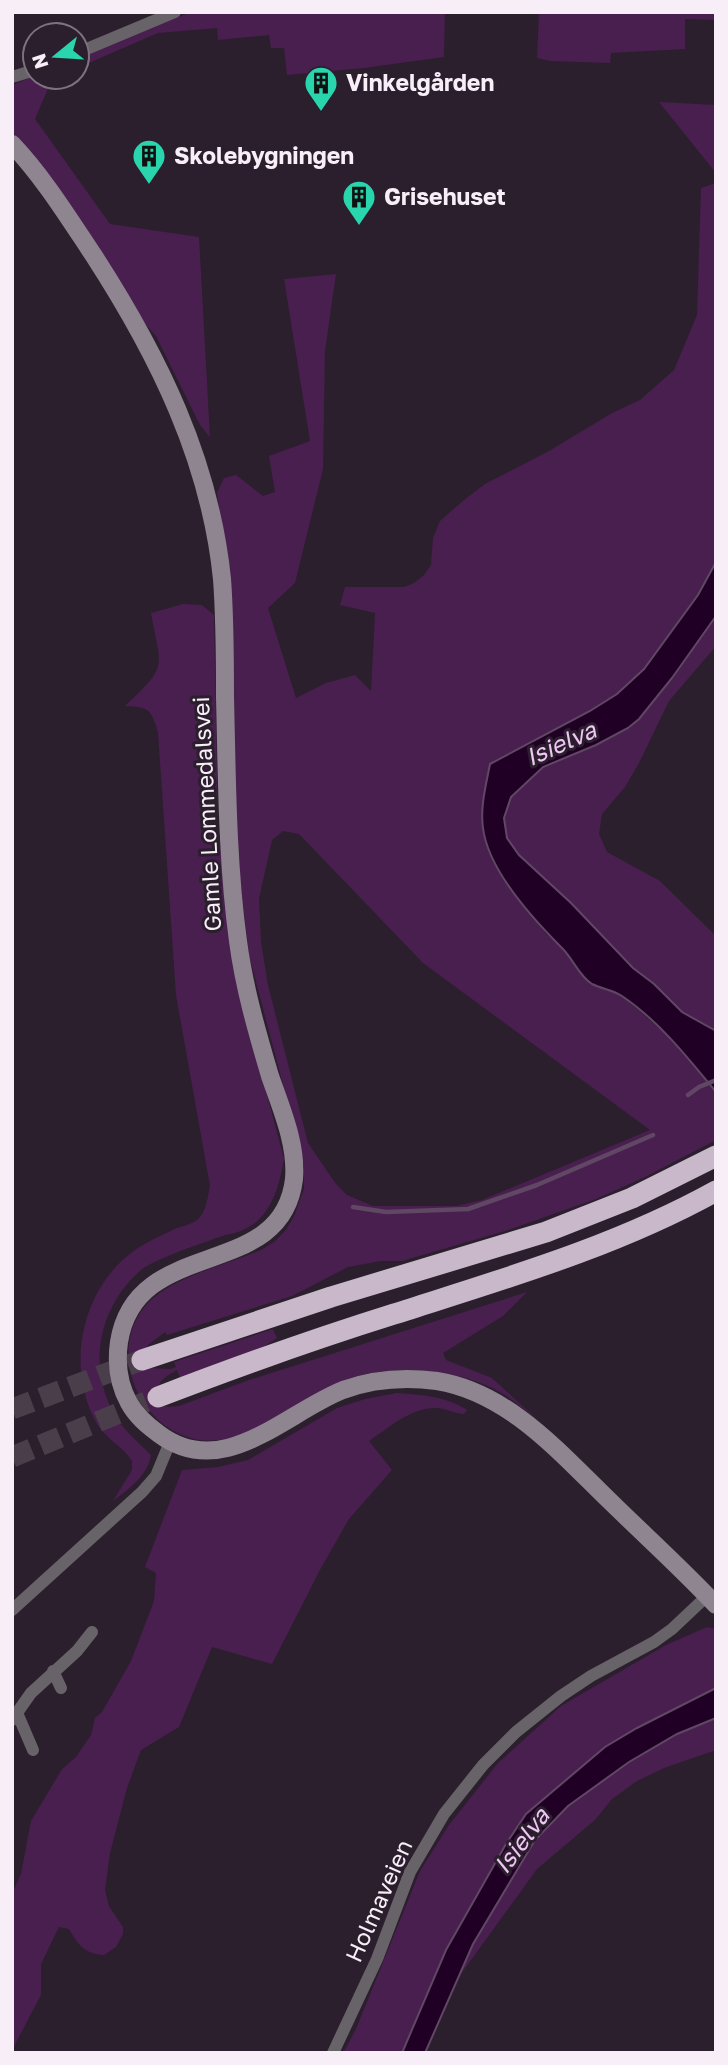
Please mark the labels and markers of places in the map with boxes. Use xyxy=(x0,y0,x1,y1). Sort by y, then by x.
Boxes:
building icon: Vinkelgården xyxy=(302,64,340,113)
place label: Vinkelgården xyxy=(346,68,494,96)
building icon: Skolebygningen xyxy=(130,137,168,186)
place label: Skolebygningen xyxy=(174,141,354,169)
building icon: Grisehuset xyxy=(340,178,378,227)
place label: Grisehuset xyxy=(384,182,506,210)

